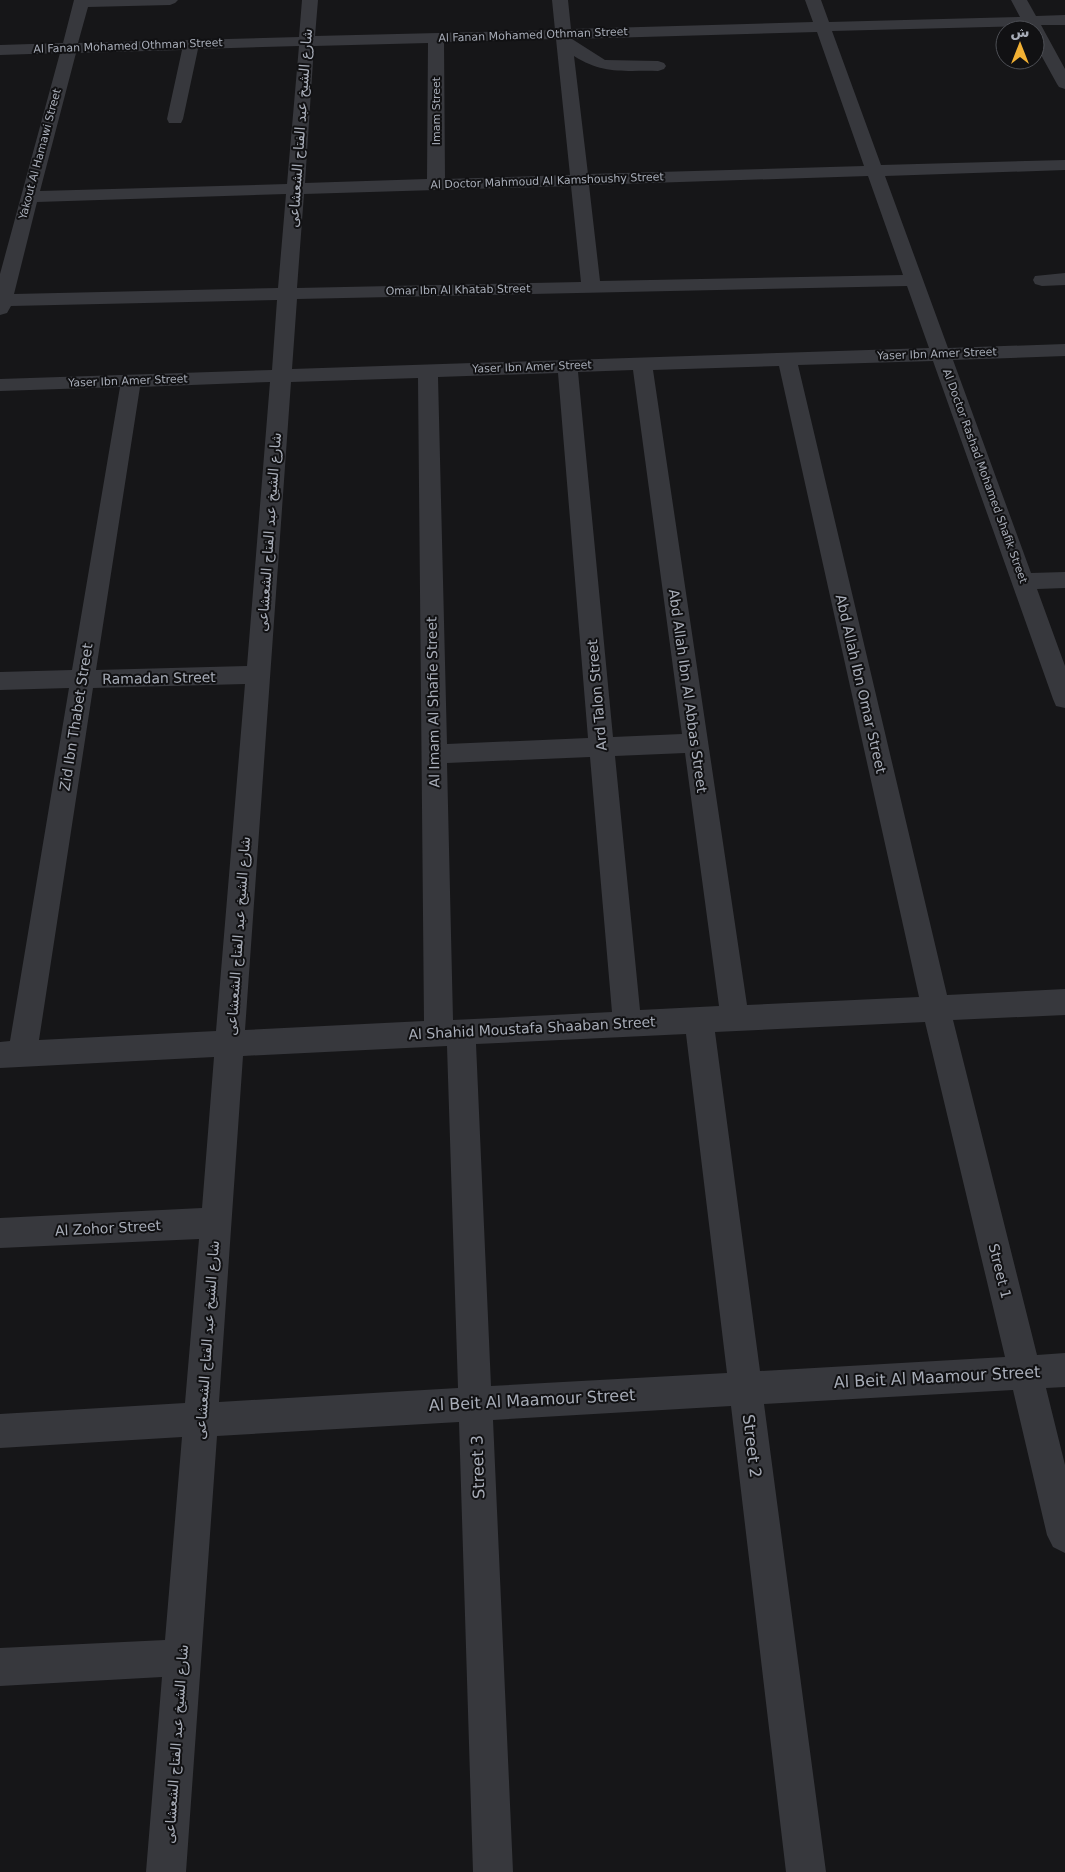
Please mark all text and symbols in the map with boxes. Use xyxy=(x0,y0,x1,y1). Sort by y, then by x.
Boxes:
north arrow xyxy=(995,20,1045,70)
text: ش xyxy=(1010,24,1030,40)
street label: Al Fanan Mohamed Othman Street xyxy=(438,25,629,45)
street label: شارع الشيخ عبد الفتاح الشعشاعى xyxy=(285,28,316,228)
street label: Al Fanan Mohamed Othman Street xyxy=(33,36,224,56)
street label: Imam Street xyxy=(430,76,443,145)
street label: Yakout Al Hamawi Street xyxy=(16,86,64,222)
street label: Al Doctor Mahmoud Al Kamshoushy Street xyxy=(430,170,665,192)
street label: Omar Ibn Al Khatab Street xyxy=(385,282,531,298)
street label: Yaser Ibn Amer Street xyxy=(876,345,998,363)
street label: Yaser Ibn Amer Street xyxy=(471,358,593,376)
street label: Al Doctor Rashad Mohamed Shafik Street xyxy=(940,367,1030,586)
street label: Yaser Ibn Amer Street xyxy=(67,372,189,390)
street label: شارع الشيخ عبد الفتاح الشعشاعى xyxy=(254,432,285,632)
street label: Abd Allah Ibn Al Abbas Street xyxy=(666,588,710,794)
street label: Abd Allah Ibn Omar Street xyxy=(833,593,890,776)
street label: Al Imam Al Shafie Street xyxy=(423,616,442,788)
street label: Ard Talon Street xyxy=(584,638,610,751)
street label: Zid Ibn Thabet Street xyxy=(56,642,96,792)
street label: Ramadan Street xyxy=(102,669,216,687)
street label: شارع الشيخ عبد الفتاح الشعشاعى xyxy=(223,836,254,1036)
street label: Al Shahid Moustafa Shaaban Street xyxy=(408,1014,656,1042)
street label: Al Zohor Street xyxy=(55,1217,162,1239)
street label: شارع الشيخ عبد الفتاح الشعشاعى xyxy=(192,1240,223,1440)
street label: Street 1 xyxy=(985,1242,1015,1300)
street label: Al Beit Al Maamour Street xyxy=(833,1362,1041,1392)
street label: Al Beit Al Maamour Street xyxy=(428,1385,636,1415)
street label: Street 2 xyxy=(739,1413,765,1479)
street label: Street 3 xyxy=(467,1435,489,1499)
street label: شارع الشيخ عبد الفتاح الشعشاعى xyxy=(161,1644,192,1844)

